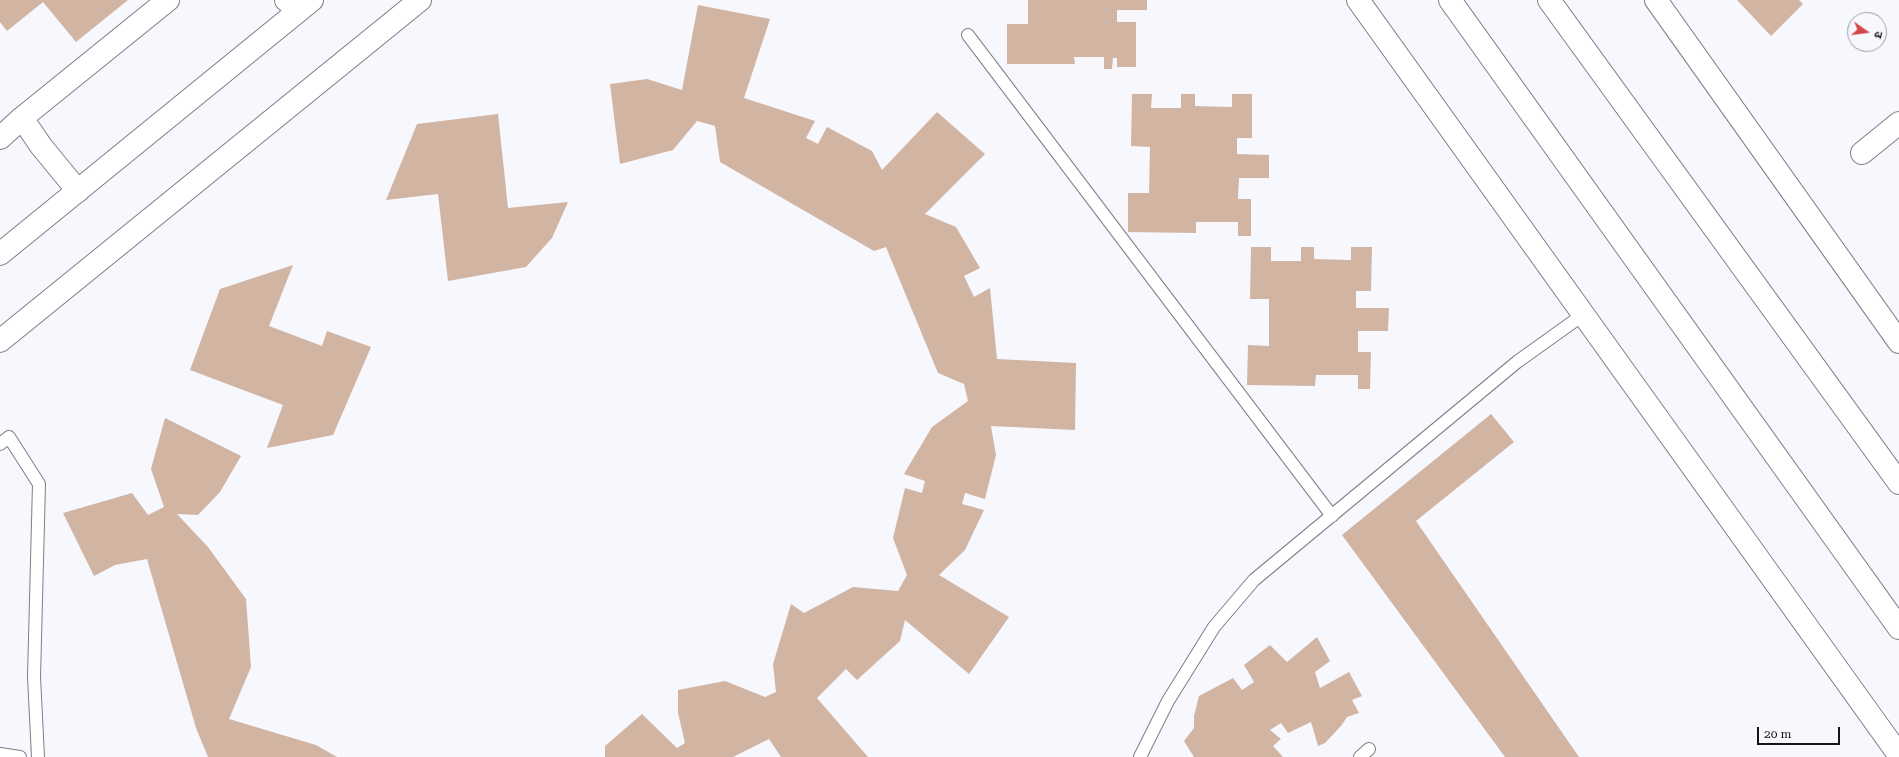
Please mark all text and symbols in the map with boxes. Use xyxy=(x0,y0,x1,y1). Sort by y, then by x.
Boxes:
north arrow xyxy=(1847,12,1887,52)
text: उ xyxy=(1871,30,1885,39)
scale bar xyxy=(1759,719,1842,745)
text: 20 m xyxy=(1764,727,1791,741)

